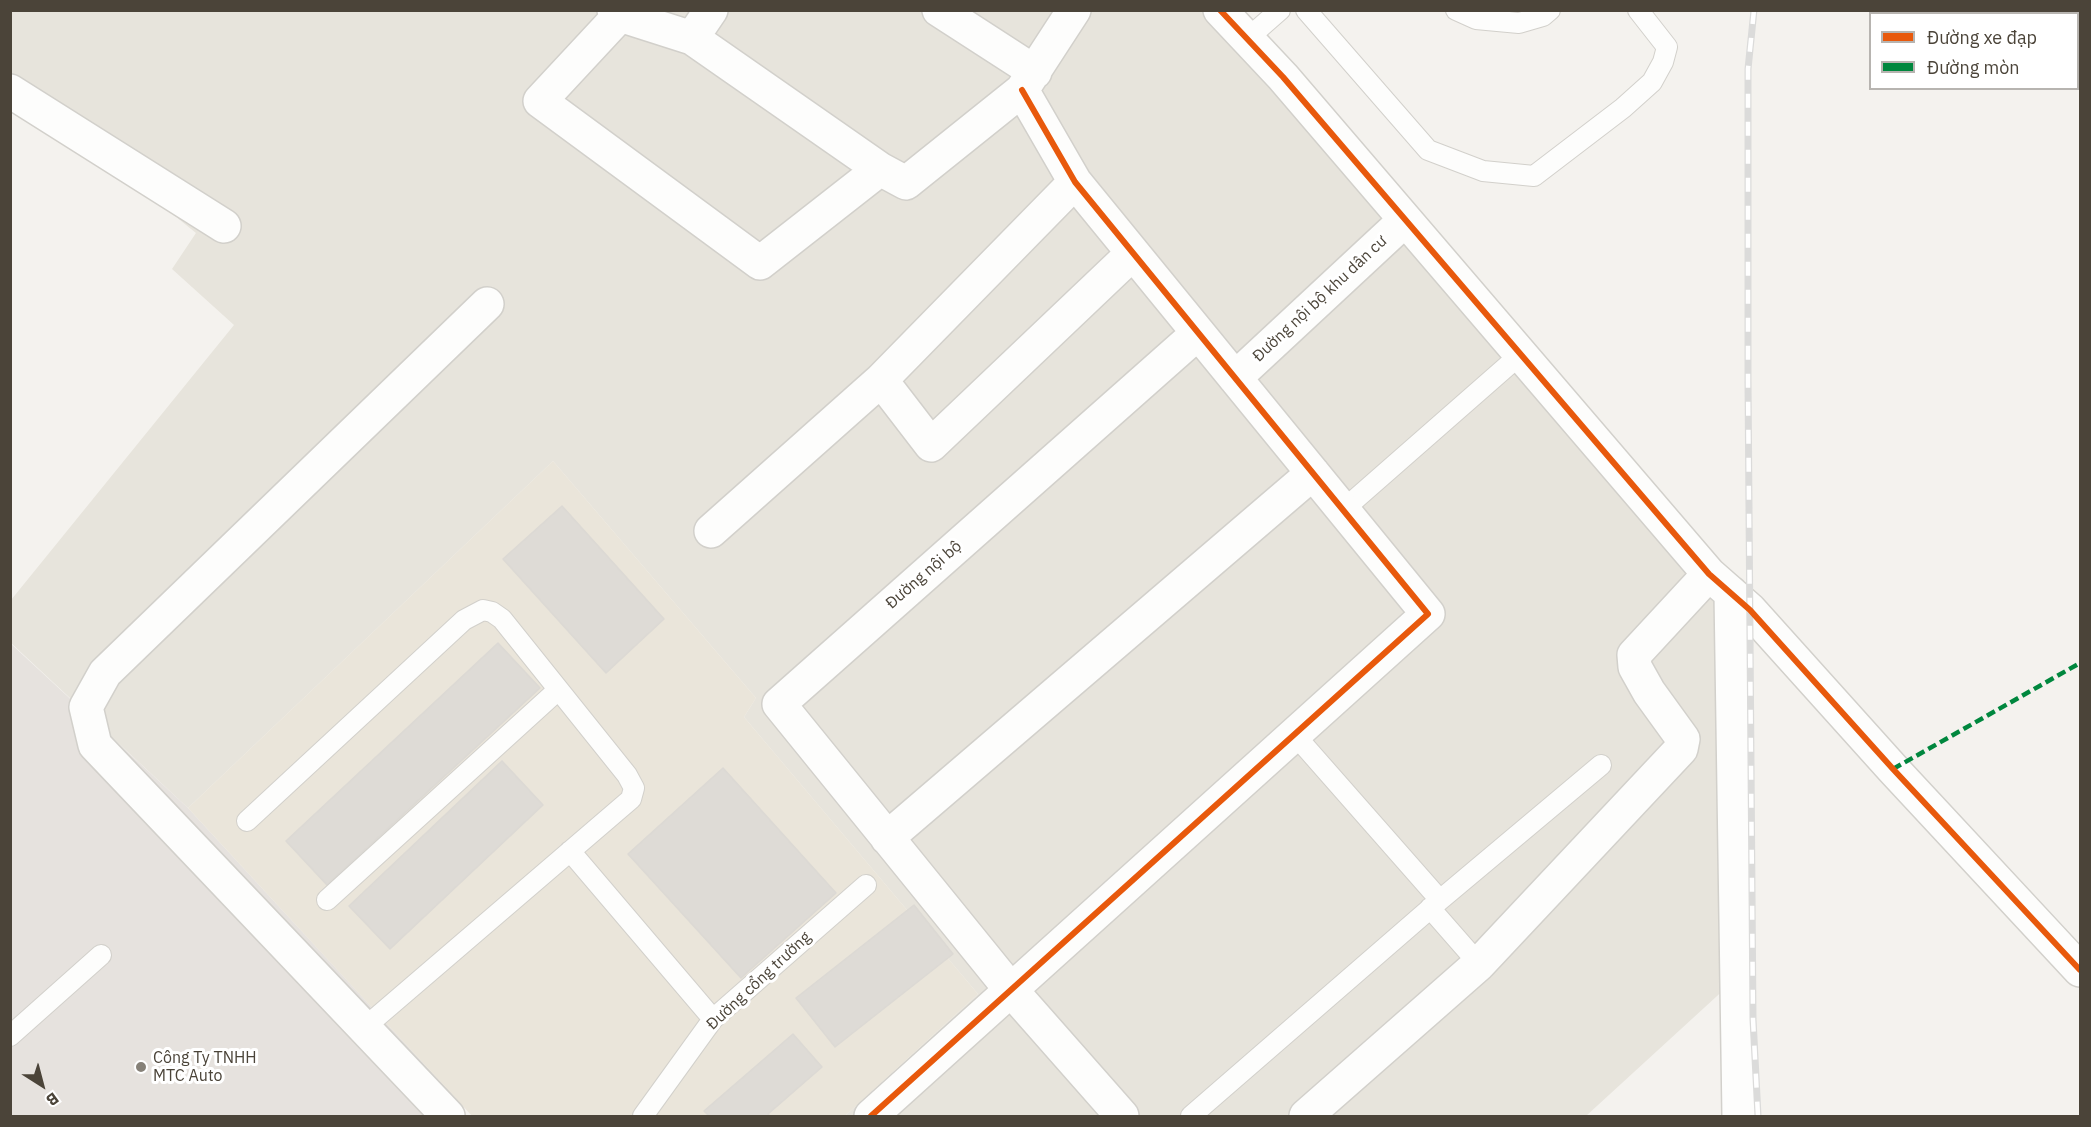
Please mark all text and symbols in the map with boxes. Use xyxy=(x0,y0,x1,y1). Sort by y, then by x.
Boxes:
legend xyxy=(1869,12,2079,90)
text: Đường xe đạp xyxy=(1927,26,2037,49)
text: Đường mòn xyxy=(1927,56,2019,79)
street label: Đường nội bộ khu dân cư xyxy=(1249,232,1391,366)
street label: Đường nội bộ xyxy=(882,537,966,613)
street label: Đường cổng trường xyxy=(703,928,815,1034)
place label: Công Ty TNHH MTC Auto xyxy=(153,1048,257,1086)
north arrow xyxy=(12,1055,72,1115)
marker: Công Ty TNHH MTC Auto xyxy=(134,1060,148,1074)
text: B xyxy=(42,1088,63,1111)

